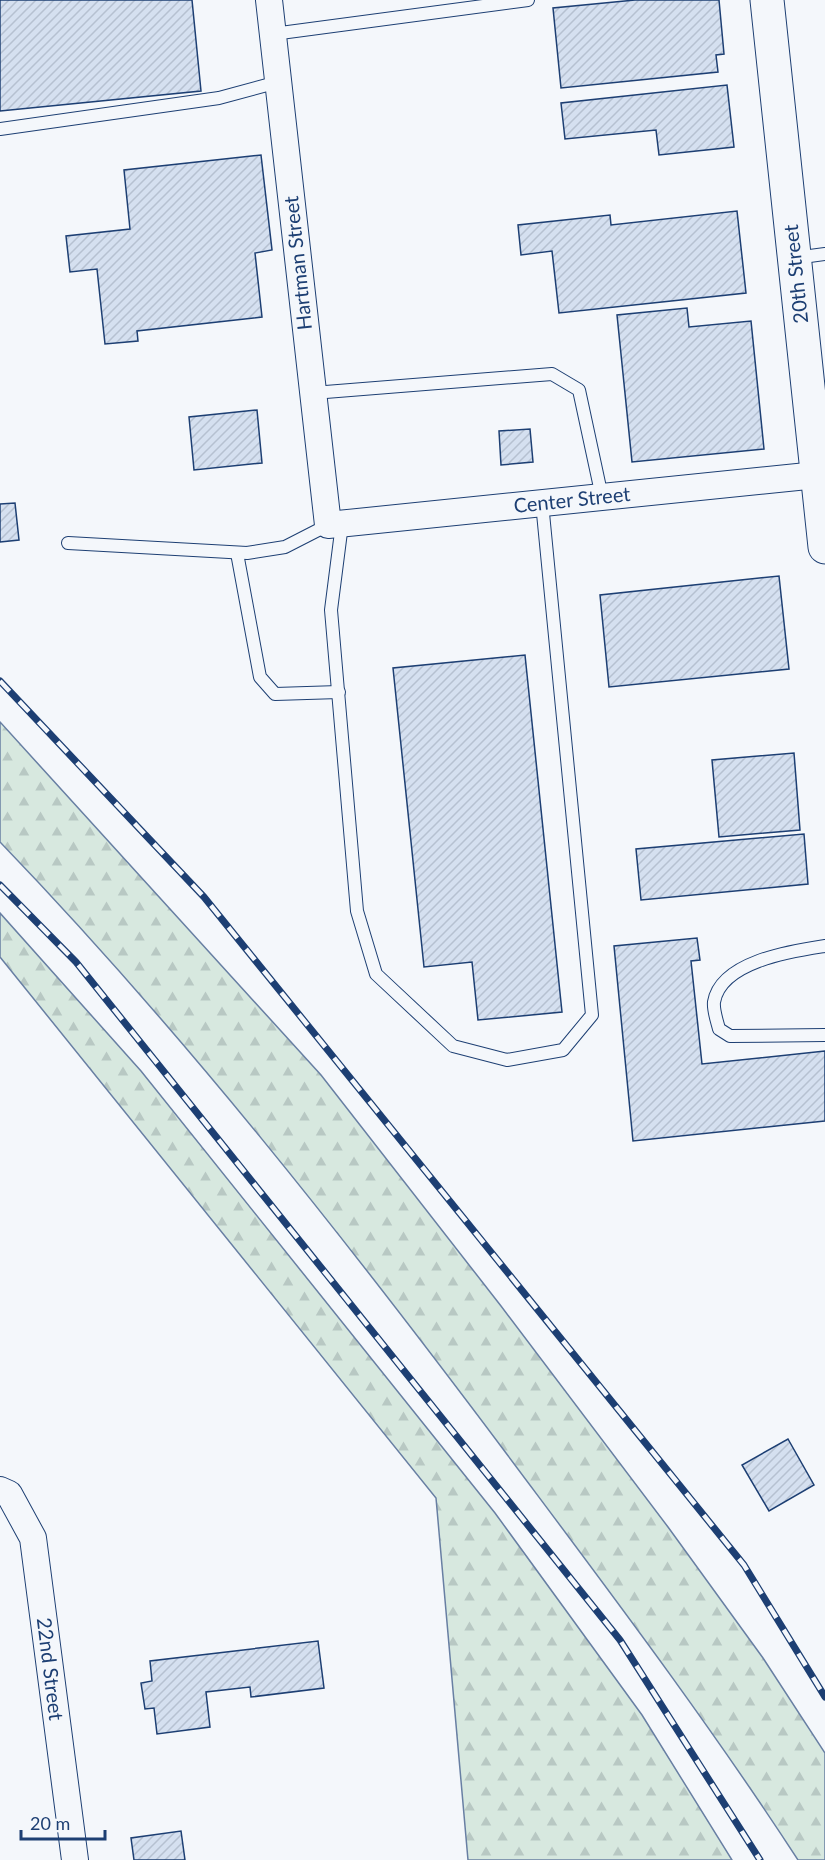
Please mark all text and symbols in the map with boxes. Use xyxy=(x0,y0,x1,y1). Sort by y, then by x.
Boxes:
street label: Hartman Street xyxy=(278,195,316,331)
street label: 20th Street xyxy=(778,223,812,325)
street label: Center Street xyxy=(512,481,631,517)
street label: 22nd Street xyxy=(33,1616,69,1722)
scale bar xyxy=(21,1803,105,1841)
text: 20 m xyxy=(30,1812,70,1834)

